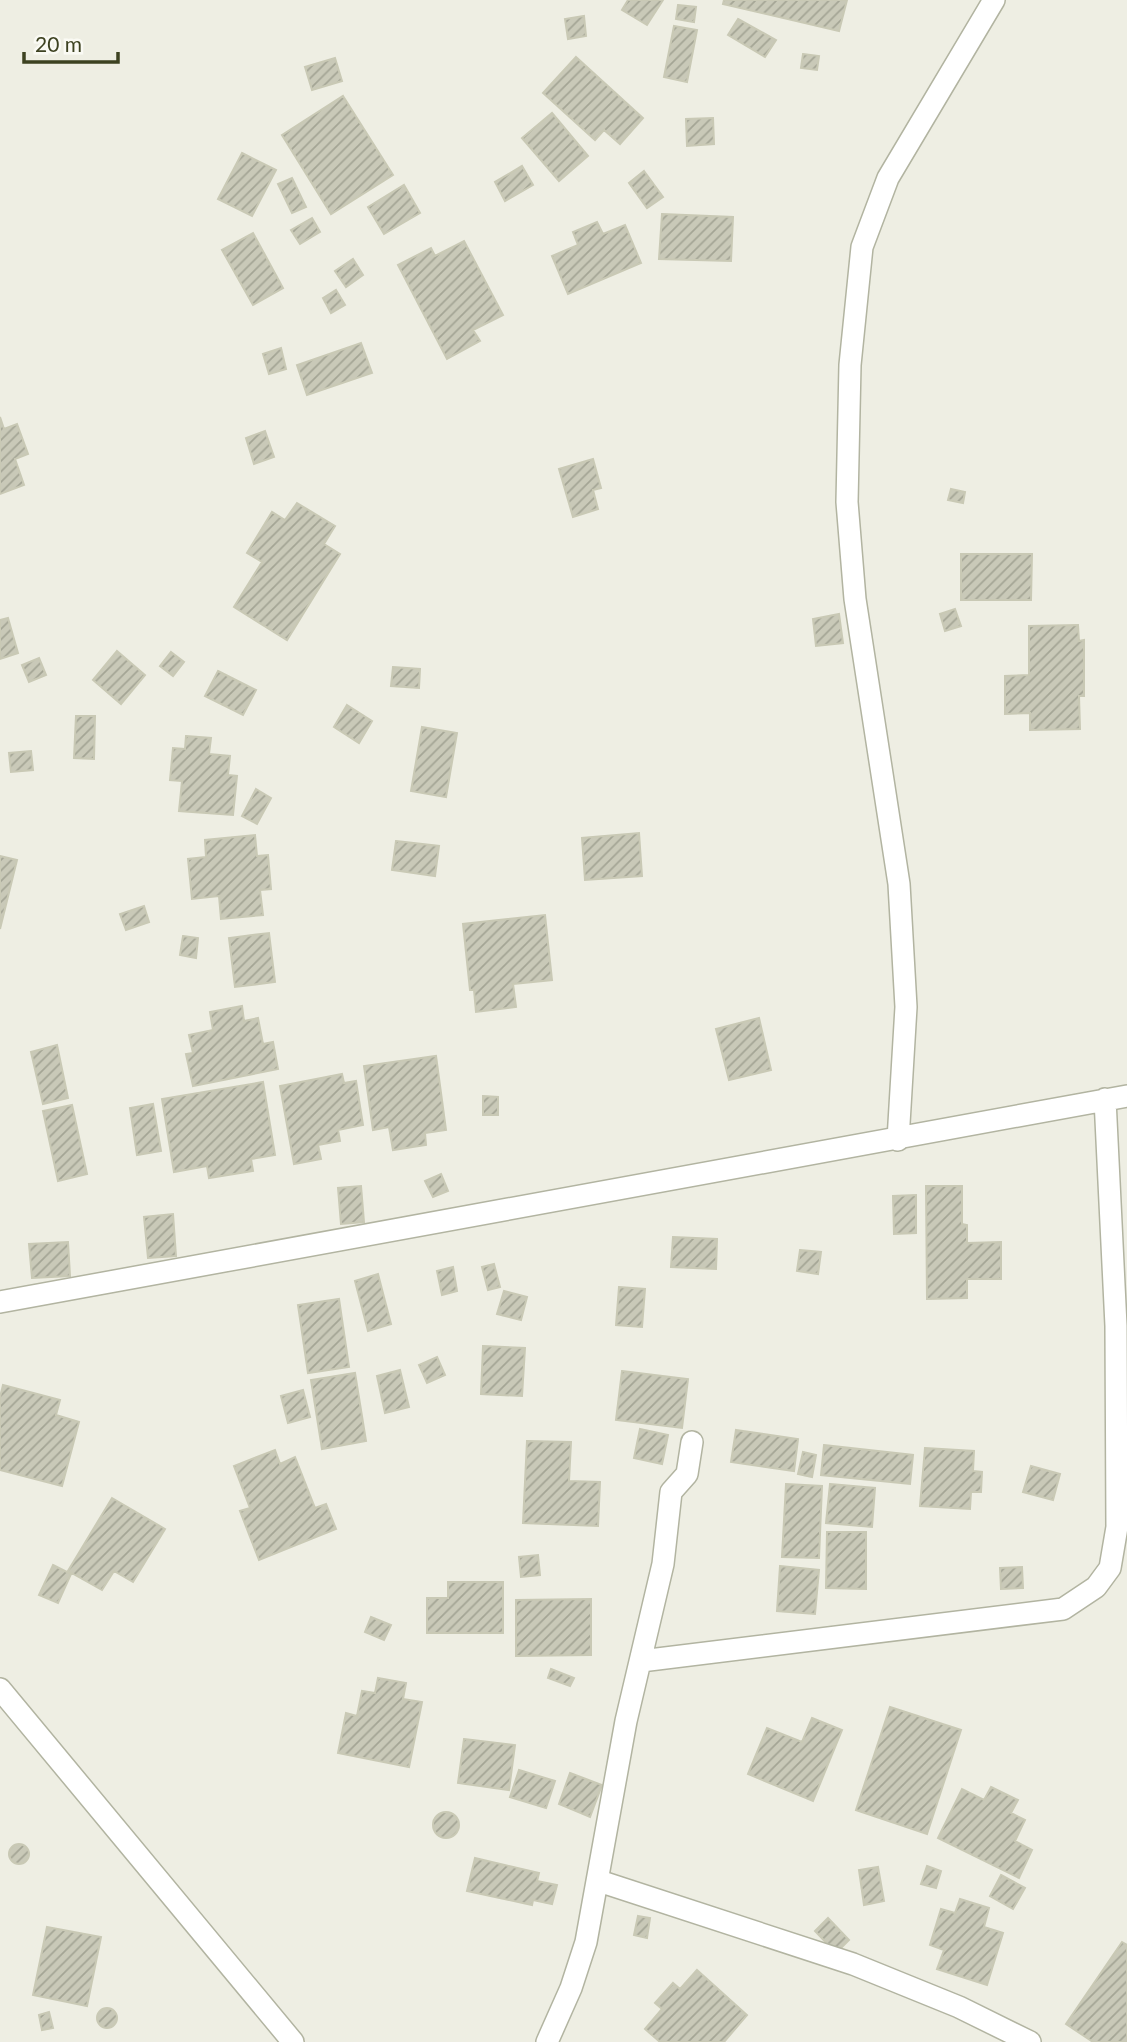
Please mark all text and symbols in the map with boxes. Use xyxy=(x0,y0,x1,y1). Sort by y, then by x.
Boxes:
scale bar xyxy=(24,21,119,65)
text: 20 m xyxy=(35,31,82,56)

